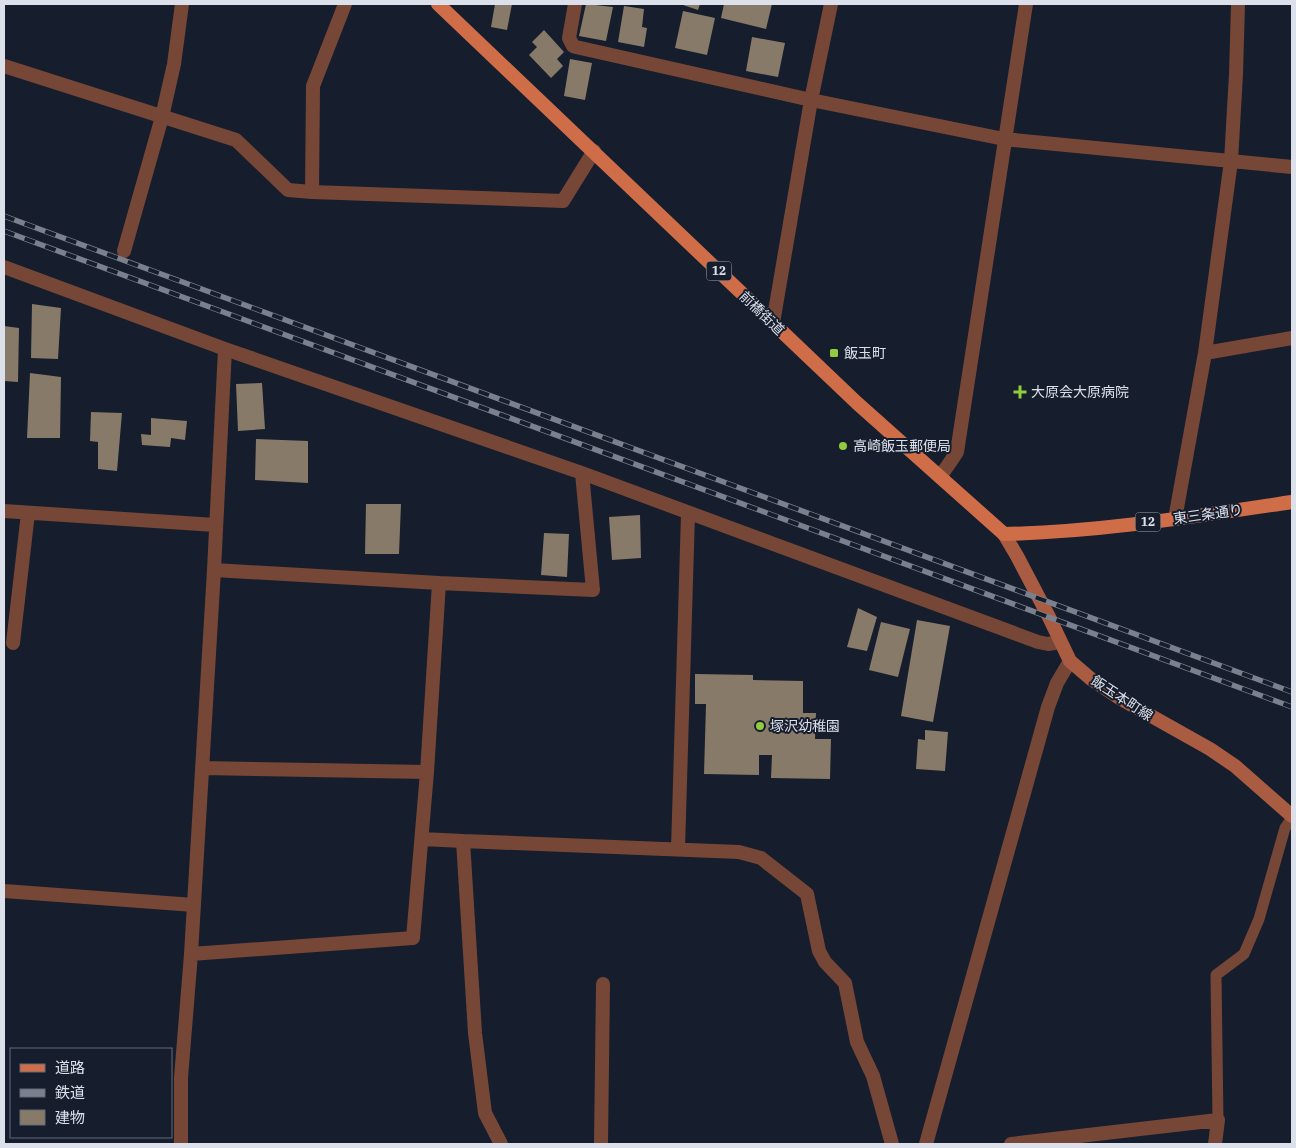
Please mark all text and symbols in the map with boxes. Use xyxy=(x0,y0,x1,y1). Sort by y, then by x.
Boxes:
road number: 12 xyxy=(706,262,732,280)
street label: 前橋街道 xyxy=(736,287,788,339)
place label: 飯玉町 xyxy=(844,344,886,362)
marker: 飯玉町 xyxy=(828,347,840,359)
place label: 大原会大原病院 xyxy=(1031,383,1129,401)
marker: 大原会大原病院 xyxy=(1013,385,1027,399)
place label: 高崎飯玉郵便局 xyxy=(853,437,951,455)
marker: 高崎飯玉郵便局 xyxy=(837,440,849,452)
street label: 東三条通り xyxy=(1172,500,1244,528)
road number: 12 xyxy=(1136,512,1160,532)
street label: 飯玉本町線 xyxy=(1088,671,1156,725)
place label: 塚沢幼稚園 xyxy=(770,717,840,735)
marker: 塚沢幼稚園 xyxy=(754,720,766,732)
legend xyxy=(10,1048,172,1138)
text: 道路 xyxy=(55,1058,85,1077)
text: 鉄道 xyxy=(55,1083,85,1102)
text: 建物 xyxy=(55,1108,85,1127)

